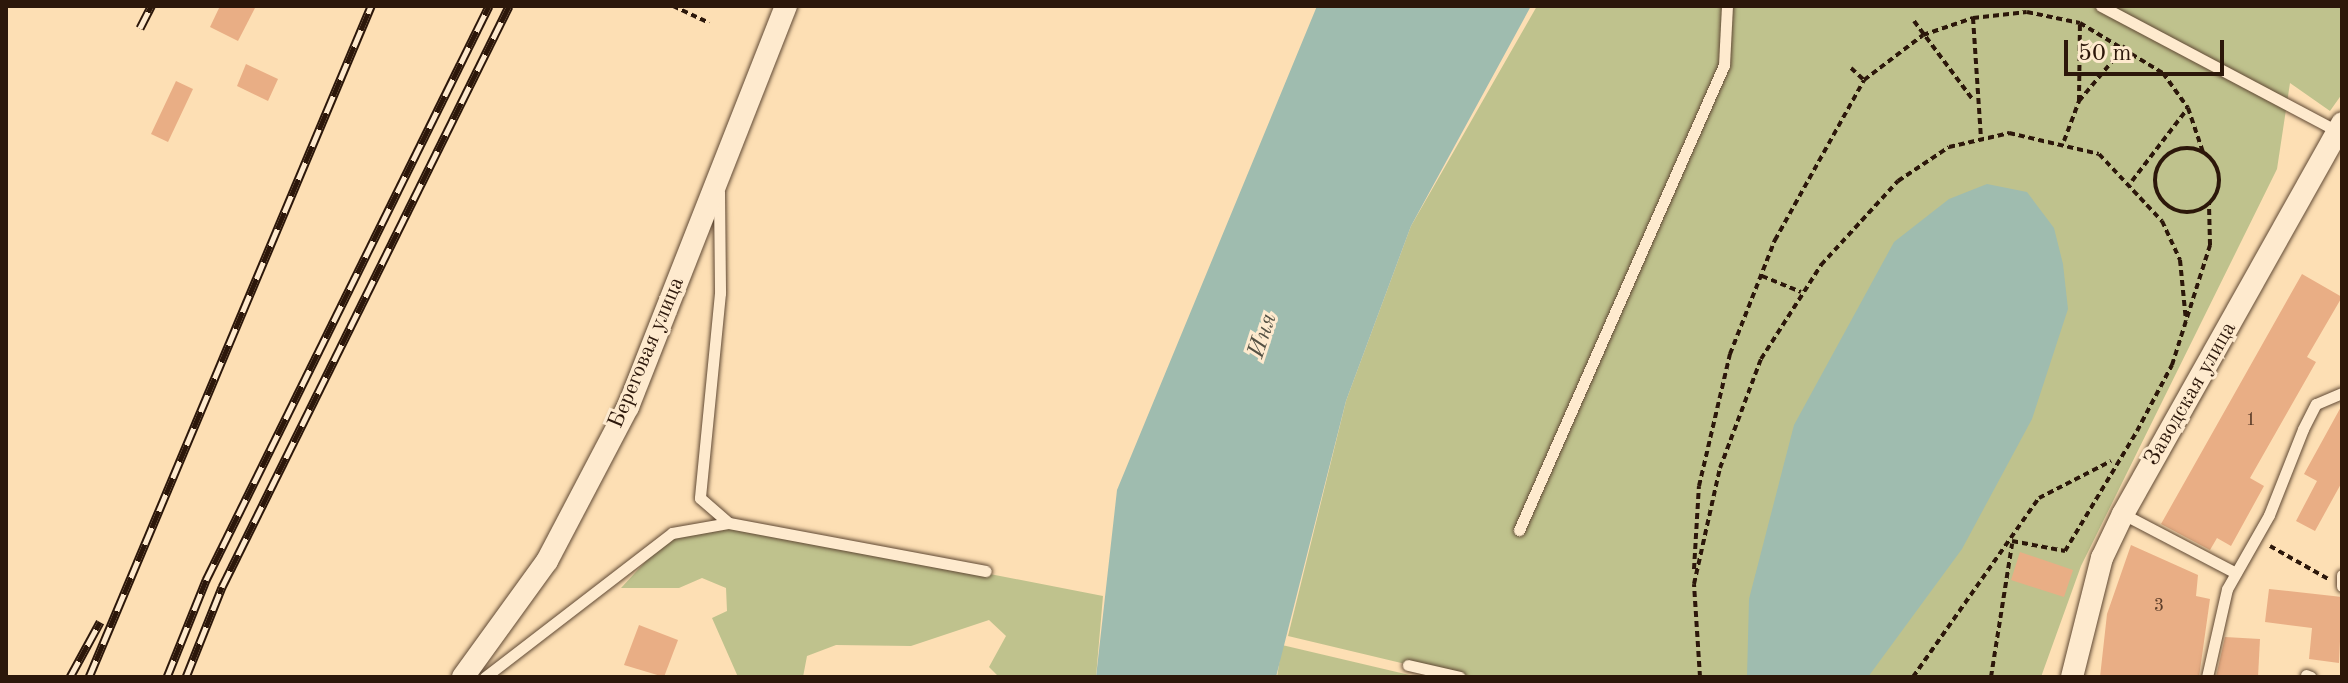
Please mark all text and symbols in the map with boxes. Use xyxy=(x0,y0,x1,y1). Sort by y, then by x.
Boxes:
scale bar xyxy=(2068,24,2228,74)
text: 50 m xyxy=(2078,42,2132,66)
street label: Береговая улица xyxy=(603,273,691,433)
water label: Иня xyxy=(1243,310,1285,362)
street label: Заводская улица xyxy=(2139,317,2243,471)
house number: 1 xyxy=(2246,409,2256,431)
house number: 3 xyxy=(2154,595,2164,617)

